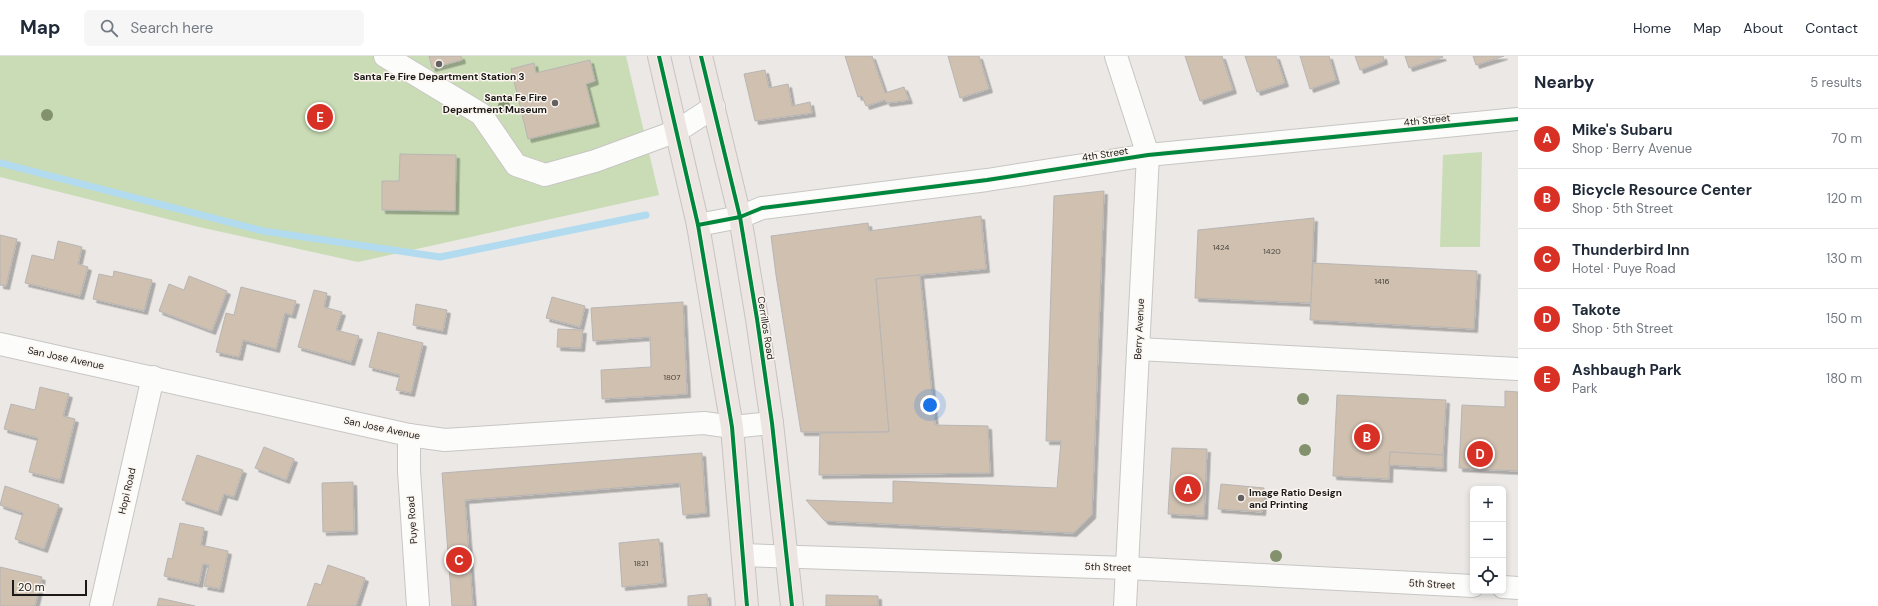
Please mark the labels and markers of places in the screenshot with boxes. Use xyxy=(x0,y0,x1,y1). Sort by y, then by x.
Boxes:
marker: Santa Fe Fire Department Station 3 xyxy=(434,59,444,69)
place label: Santa Fe Fire Department Station 3 xyxy=(353,70,525,83)
place label: Santa Fe Fire Department Museum xyxy=(443,91,547,116)
marker: Santa Fe Fire Department Museum xyxy=(550,98,560,108)
pin: E xyxy=(307,102,333,132)
pin: B xyxy=(1354,422,1380,452)
pin: D xyxy=(1467,439,1493,469)
pin: A xyxy=(1175,474,1201,504)
place label: Image Ratio Design and Printing xyxy=(1249,486,1342,511)
marker: Image Ratio Design and Printing xyxy=(1236,493,1246,503)
pin: C xyxy=(446,545,472,575)

